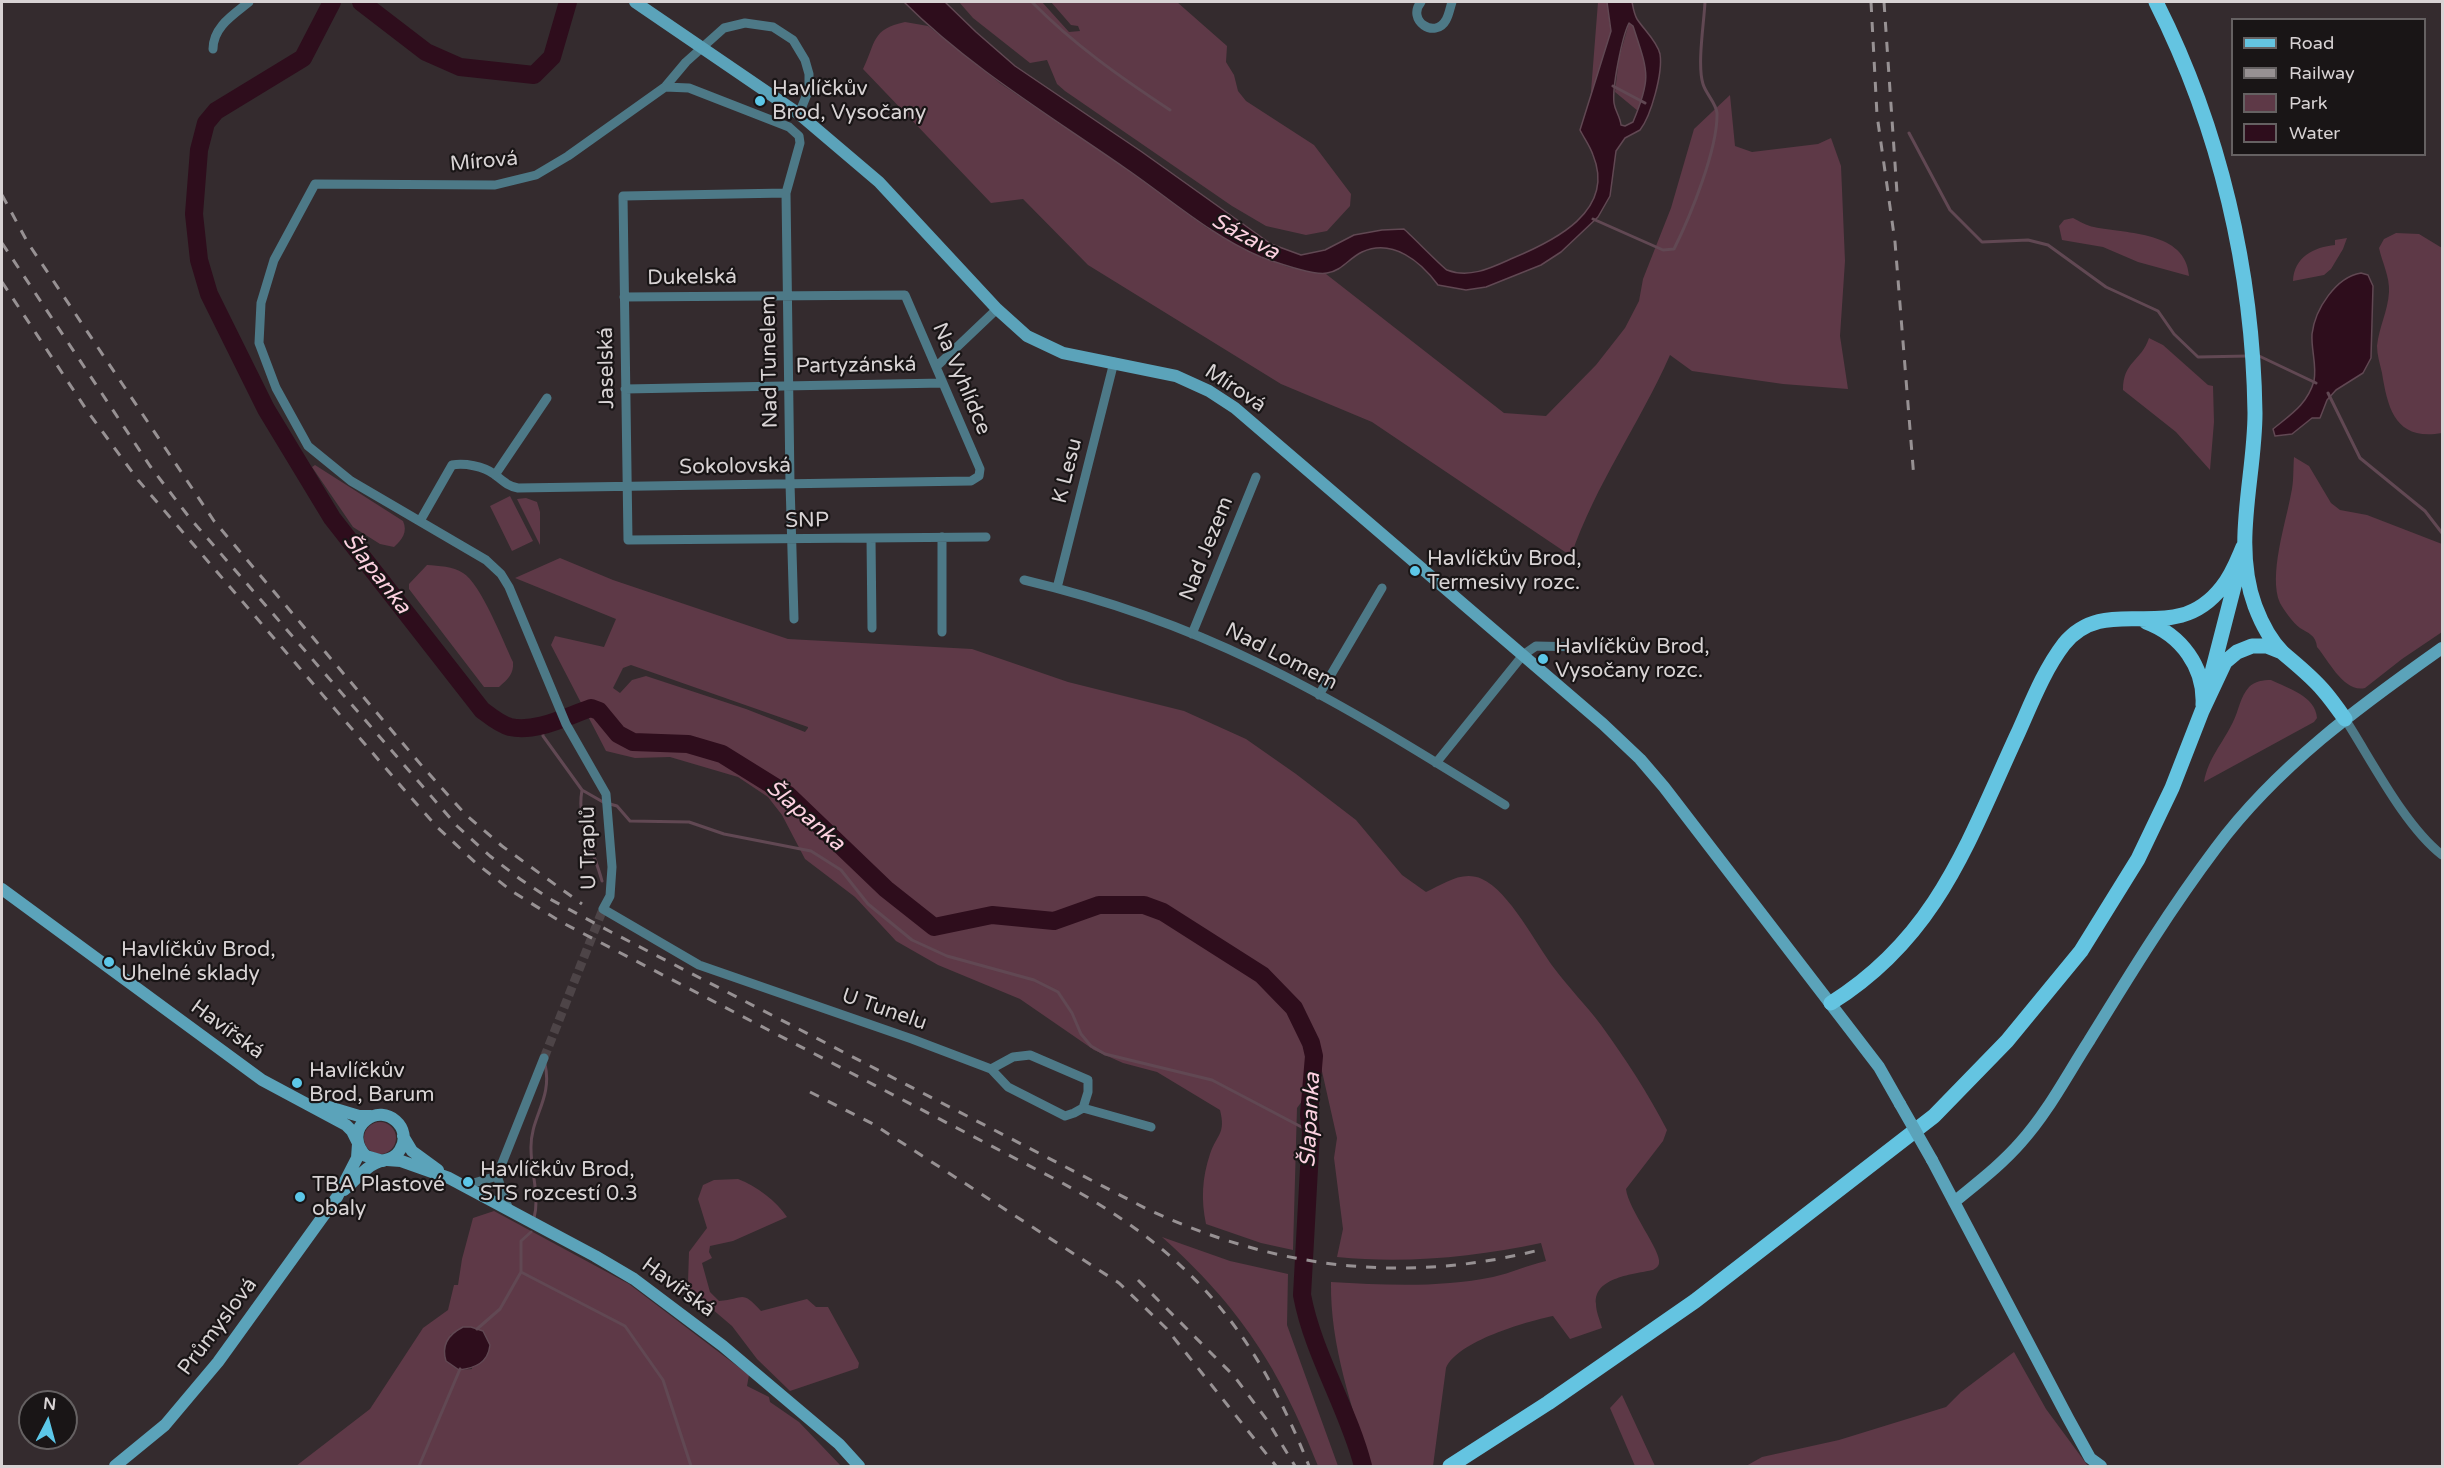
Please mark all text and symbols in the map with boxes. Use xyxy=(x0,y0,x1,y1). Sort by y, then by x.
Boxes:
legend xyxy=(2231,18,2426,156)
text: Road xyxy=(2289,32,2334,54)
text: Railway xyxy=(2289,62,2355,84)
place label: Havlíčkův Brod, Vysočany xyxy=(772,76,926,126)
text: Park xyxy=(2289,92,2327,114)
marker: Havlíčkův Brod, Vysočany xyxy=(753,94,767,108)
text: Water xyxy=(2289,122,2340,144)
street label: Mírová xyxy=(449,146,519,178)
water label: Sázava xyxy=(1207,208,1283,266)
street label: Dukelská xyxy=(647,265,737,291)
street label: Nad Tunelem xyxy=(756,295,784,429)
street label: Na Vyhlídce xyxy=(926,319,996,439)
street label: Jaselská xyxy=(594,327,620,409)
street label: Partyzánská xyxy=(795,352,917,380)
street label: Mírová xyxy=(1200,359,1270,419)
street label: K Lesu xyxy=(1048,436,1088,506)
street label: Sokolovská xyxy=(679,453,791,481)
street label: Nad Jezem xyxy=(1175,493,1239,605)
street label: SNP xyxy=(785,508,829,534)
water label: Šlapanka xyxy=(336,528,416,620)
place label: Havlíčkův Brod, Termesivy rozc. xyxy=(1427,546,1582,596)
marker: Havlíčkův Brod, Termesivy rozc. xyxy=(1408,564,1422,578)
street label: Nad Lomem xyxy=(1221,618,1341,696)
place label: Havlíčkův Brod, Vysočany rozc. xyxy=(1555,634,1710,684)
marker: Havlíčkův Brod, Vysočany rozc. xyxy=(1536,652,1550,666)
water label: Šlapanka xyxy=(760,775,850,857)
street label: U Traplů xyxy=(576,806,602,890)
place label: Havlíčkův Brod, Uhelné sklady xyxy=(121,937,276,987)
marker: Havlíčkův Brod, Uhelné sklady xyxy=(102,955,116,969)
street label: U Tunelu xyxy=(838,984,930,1036)
street label: Havířská xyxy=(185,995,269,1065)
place label: Havlíčkův Brod, Barum xyxy=(309,1058,435,1108)
water label: Šlapanka xyxy=(1295,1072,1327,1168)
marker: Havlíčkův Brod, Barum xyxy=(290,1076,304,1090)
place label: Havlíčkův Brod, STS rozcestí 0.3 xyxy=(480,1157,638,1207)
place label: TBA Plastové obaly xyxy=(312,1172,445,1222)
marker: Havlíčkův Brod, STS rozcestí 0.3 xyxy=(461,1175,475,1189)
marker: TBA Plastové obaly xyxy=(293,1190,307,1204)
street label: Havířská xyxy=(636,1253,720,1323)
street label: Průmyslová xyxy=(173,1273,263,1381)
north arrow xyxy=(18,1390,78,1450)
text: N xyxy=(42,1393,57,1415)

